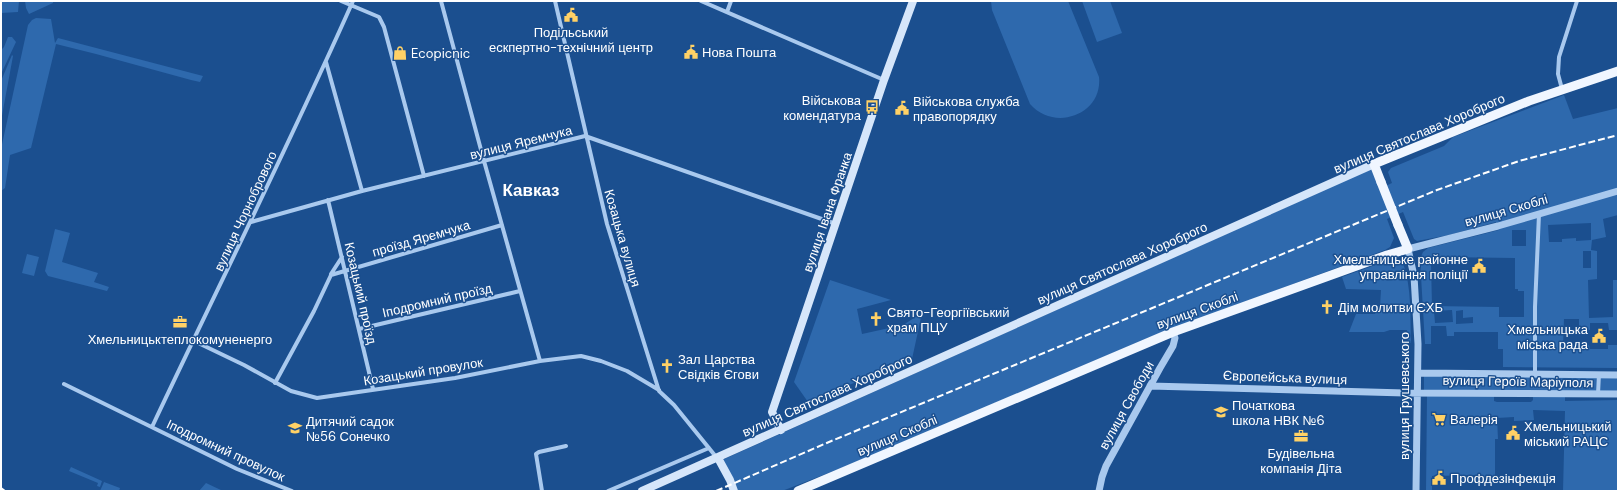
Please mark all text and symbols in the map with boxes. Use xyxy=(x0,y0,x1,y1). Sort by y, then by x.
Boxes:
public building icon: Подільський ескпертно-технічний центр xyxy=(563,7,579,23)
place label: Подільський ескпертно-технічний центр xyxy=(489,24,653,56)
public building icon: Нова Пошта xyxy=(683,44,699,60)
place label: Нова Пошта xyxy=(702,44,777,61)
shop icon: Ecopicnic xyxy=(392,45,408,61)
place label: Ecopicnic xyxy=(411,45,470,62)
street label: вулиця Святослава Хороброго xyxy=(1331,90,1507,177)
place label: Військова комендатура xyxy=(783,92,862,124)
place label: Військова служба правопорядку xyxy=(913,93,1020,125)
bus stop icon: Військова комендатура xyxy=(864,99,880,115)
public building icon: Військова служба правопорядку xyxy=(894,100,910,116)
street label: вулиця Яремчука xyxy=(468,121,575,163)
street label: вулиця Чорнобрового xyxy=(210,148,281,274)
street label: вулиця Івана Франка xyxy=(799,149,856,274)
district label: Кавказ xyxy=(502,179,560,201)
street label: Козацька вулиця xyxy=(600,187,645,289)
street label: вулиця Скоблі xyxy=(1463,191,1550,230)
street label: проїзд Яремчука xyxy=(370,216,473,261)
street label: вулиця Святослава Хороброго xyxy=(1035,218,1210,309)
street label: Козацький проїзд xyxy=(341,240,381,346)
place label: Хмельницьке районне управління поліції xyxy=(1334,251,1468,283)
public building icon: Хмельницьке районне управління поліції xyxy=(1471,258,1487,274)
street label: Іподромний проїзд xyxy=(381,280,494,321)
street label: вулиця Скоблі xyxy=(1154,288,1240,333)
church icon: Дім молитви ЄХБ xyxy=(1319,299,1335,315)
place label: Дім молитви ЄХБ xyxy=(1338,299,1443,316)
place label: Свято-Георгіївський храм ПЦУ xyxy=(887,304,1010,336)
church icon: Свято-Георгіївський храм ПЦУ xyxy=(868,311,884,327)
office icon: Хмельницьктеплокомуненерго xyxy=(172,314,188,330)
place label: Хмельницька міська рада xyxy=(1507,321,1589,353)
public building icon: Хмельницька міська рада xyxy=(1591,328,1607,344)
place label: Хмельницьктеплокомуненерго xyxy=(88,331,272,348)
street label: вулиця Грушевського xyxy=(1396,332,1413,460)
street label: вулиця Святослава Хороброго xyxy=(740,350,915,441)
place label: Зал Царства Свідків Єгови xyxy=(678,351,759,383)
street label: Козацький провулок xyxy=(362,354,484,389)
church icon: Зал Царства Свідків Єгови xyxy=(659,358,675,374)
street label: вулиця Свободи xyxy=(1095,358,1158,452)
street label: Європейська вулиця xyxy=(1223,367,1347,388)
street label: вулиця Героїв Маріуполя xyxy=(1442,372,1594,391)
place label: Початкова школа НВК №6 xyxy=(1232,397,1325,429)
school or university icon: Початкова школа НВК №6 xyxy=(1213,404,1229,420)
street label: вулиця Скоблі xyxy=(855,411,940,460)
supermarket icon: Валерія xyxy=(1431,411,1447,427)
place label: Валерія xyxy=(1450,411,1498,428)
place label: Дитячий садок №56 Сонечко xyxy=(306,413,394,445)
street label: Іподромний провулок xyxy=(164,416,288,485)
place label: Хмельницький міський РАЦС xyxy=(1524,418,1612,450)
school or university icon: Дитячий садок №56 Сонечко xyxy=(287,420,303,436)
public building icon: Хмельницький міський РАЦС xyxy=(1505,425,1521,441)
office icon: Будівельна компанія Діта xyxy=(1293,428,1309,444)
place label: Будівельна компанія Діта xyxy=(1260,445,1343,477)
public building icon: Профдезінфекція xyxy=(1431,470,1447,486)
place label: Профдезінфекція xyxy=(1450,470,1556,487)

